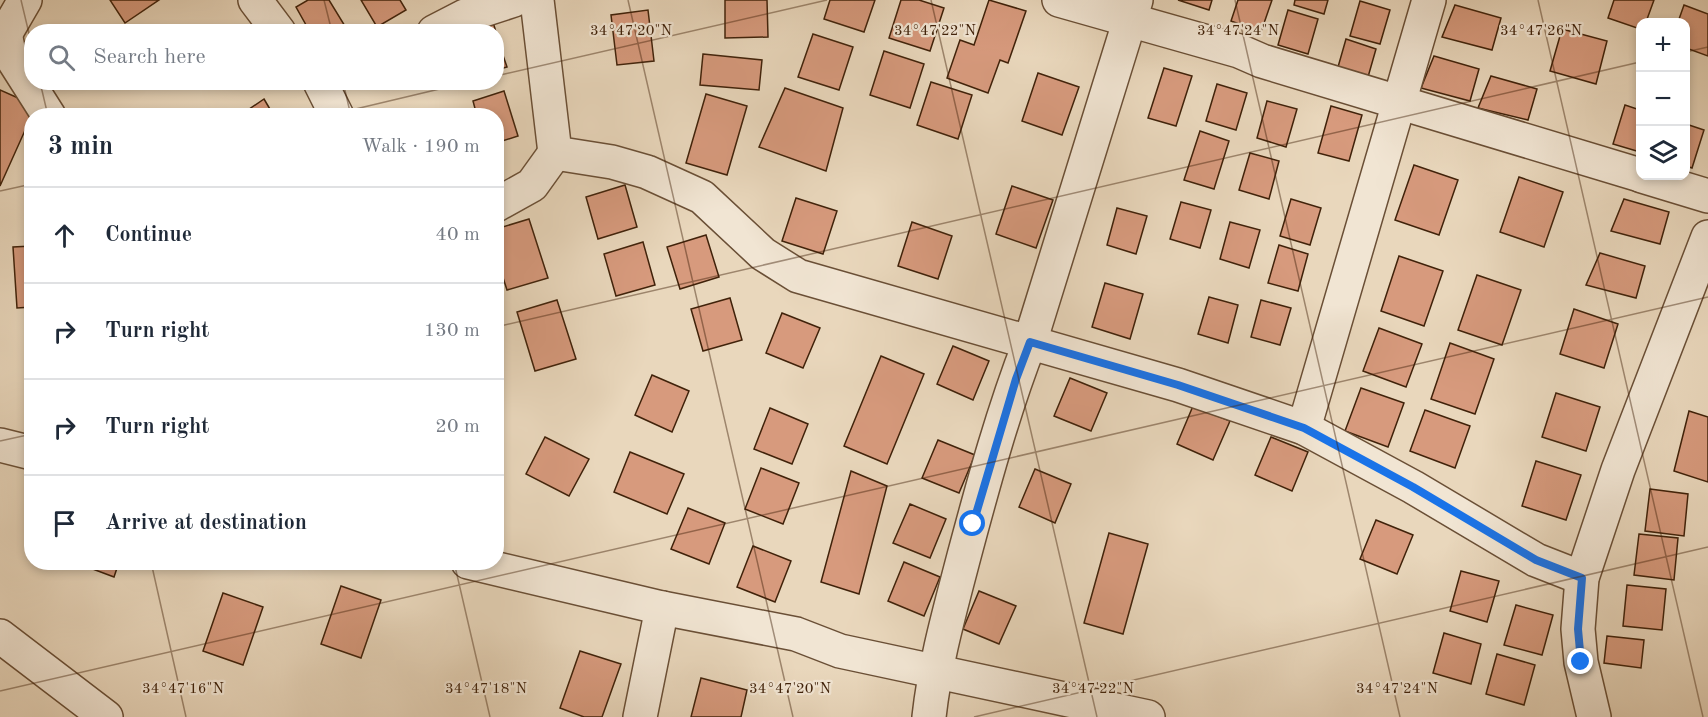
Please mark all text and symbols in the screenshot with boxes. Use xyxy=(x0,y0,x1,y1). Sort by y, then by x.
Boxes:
map controls xyxy=(1636,18,1690,180)
button: + xyxy=(1636,18,1690,72)
search box xyxy=(24,24,504,90)
text: 34°47'20"N xyxy=(590,24,672,39)
text: 34°47'22"N xyxy=(894,24,976,39)
text: 34°47'24"N xyxy=(1197,24,1279,39)
text: 34°47'26"N xyxy=(1500,24,1582,39)
icon: search xyxy=(45,41,78,74)
text: Search here xyxy=(93,46,206,68)
button: − xyxy=(1636,72,1690,126)
button: layers xyxy=(1636,126,1690,180)
text: 3 min xyxy=(48,134,113,160)
text: Walk · 190 m xyxy=(361,137,480,157)
icon: ahead xyxy=(48,219,81,252)
text: Continue xyxy=(105,224,192,246)
text: 40 m xyxy=(435,225,480,245)
icon: right xyxy=(48,315,81,348)
text: Turn right xyxy=(105,320,209,342)
text: 130 m xyxy=(424,321,480,341)
icon: right xyxy=(48,411,81,444)
text: Turn right xyxy=(105,416,209,438)
text: 20 m xyxy=(435,417,480,437)
icon: arrive xyxy=(48,507,81,540)
route start xyxy=(959,510,985,536)
text: Arrive at destination xyxy=(105,512,307,534)
route end xyxy=(1567,648,1593,674)
text: 34°47'16"N xyxy=(142,682,224,697)
text: 34°47'18"N xyxy=(445,682,527,697)
text: 34°47'20"N xyxy=(749,682,831,697)
text: 34°47'22"N xyxy=(1052,682,1134,697)
text: 34°47'24"N xyxy=(1356,682,1438,697)

